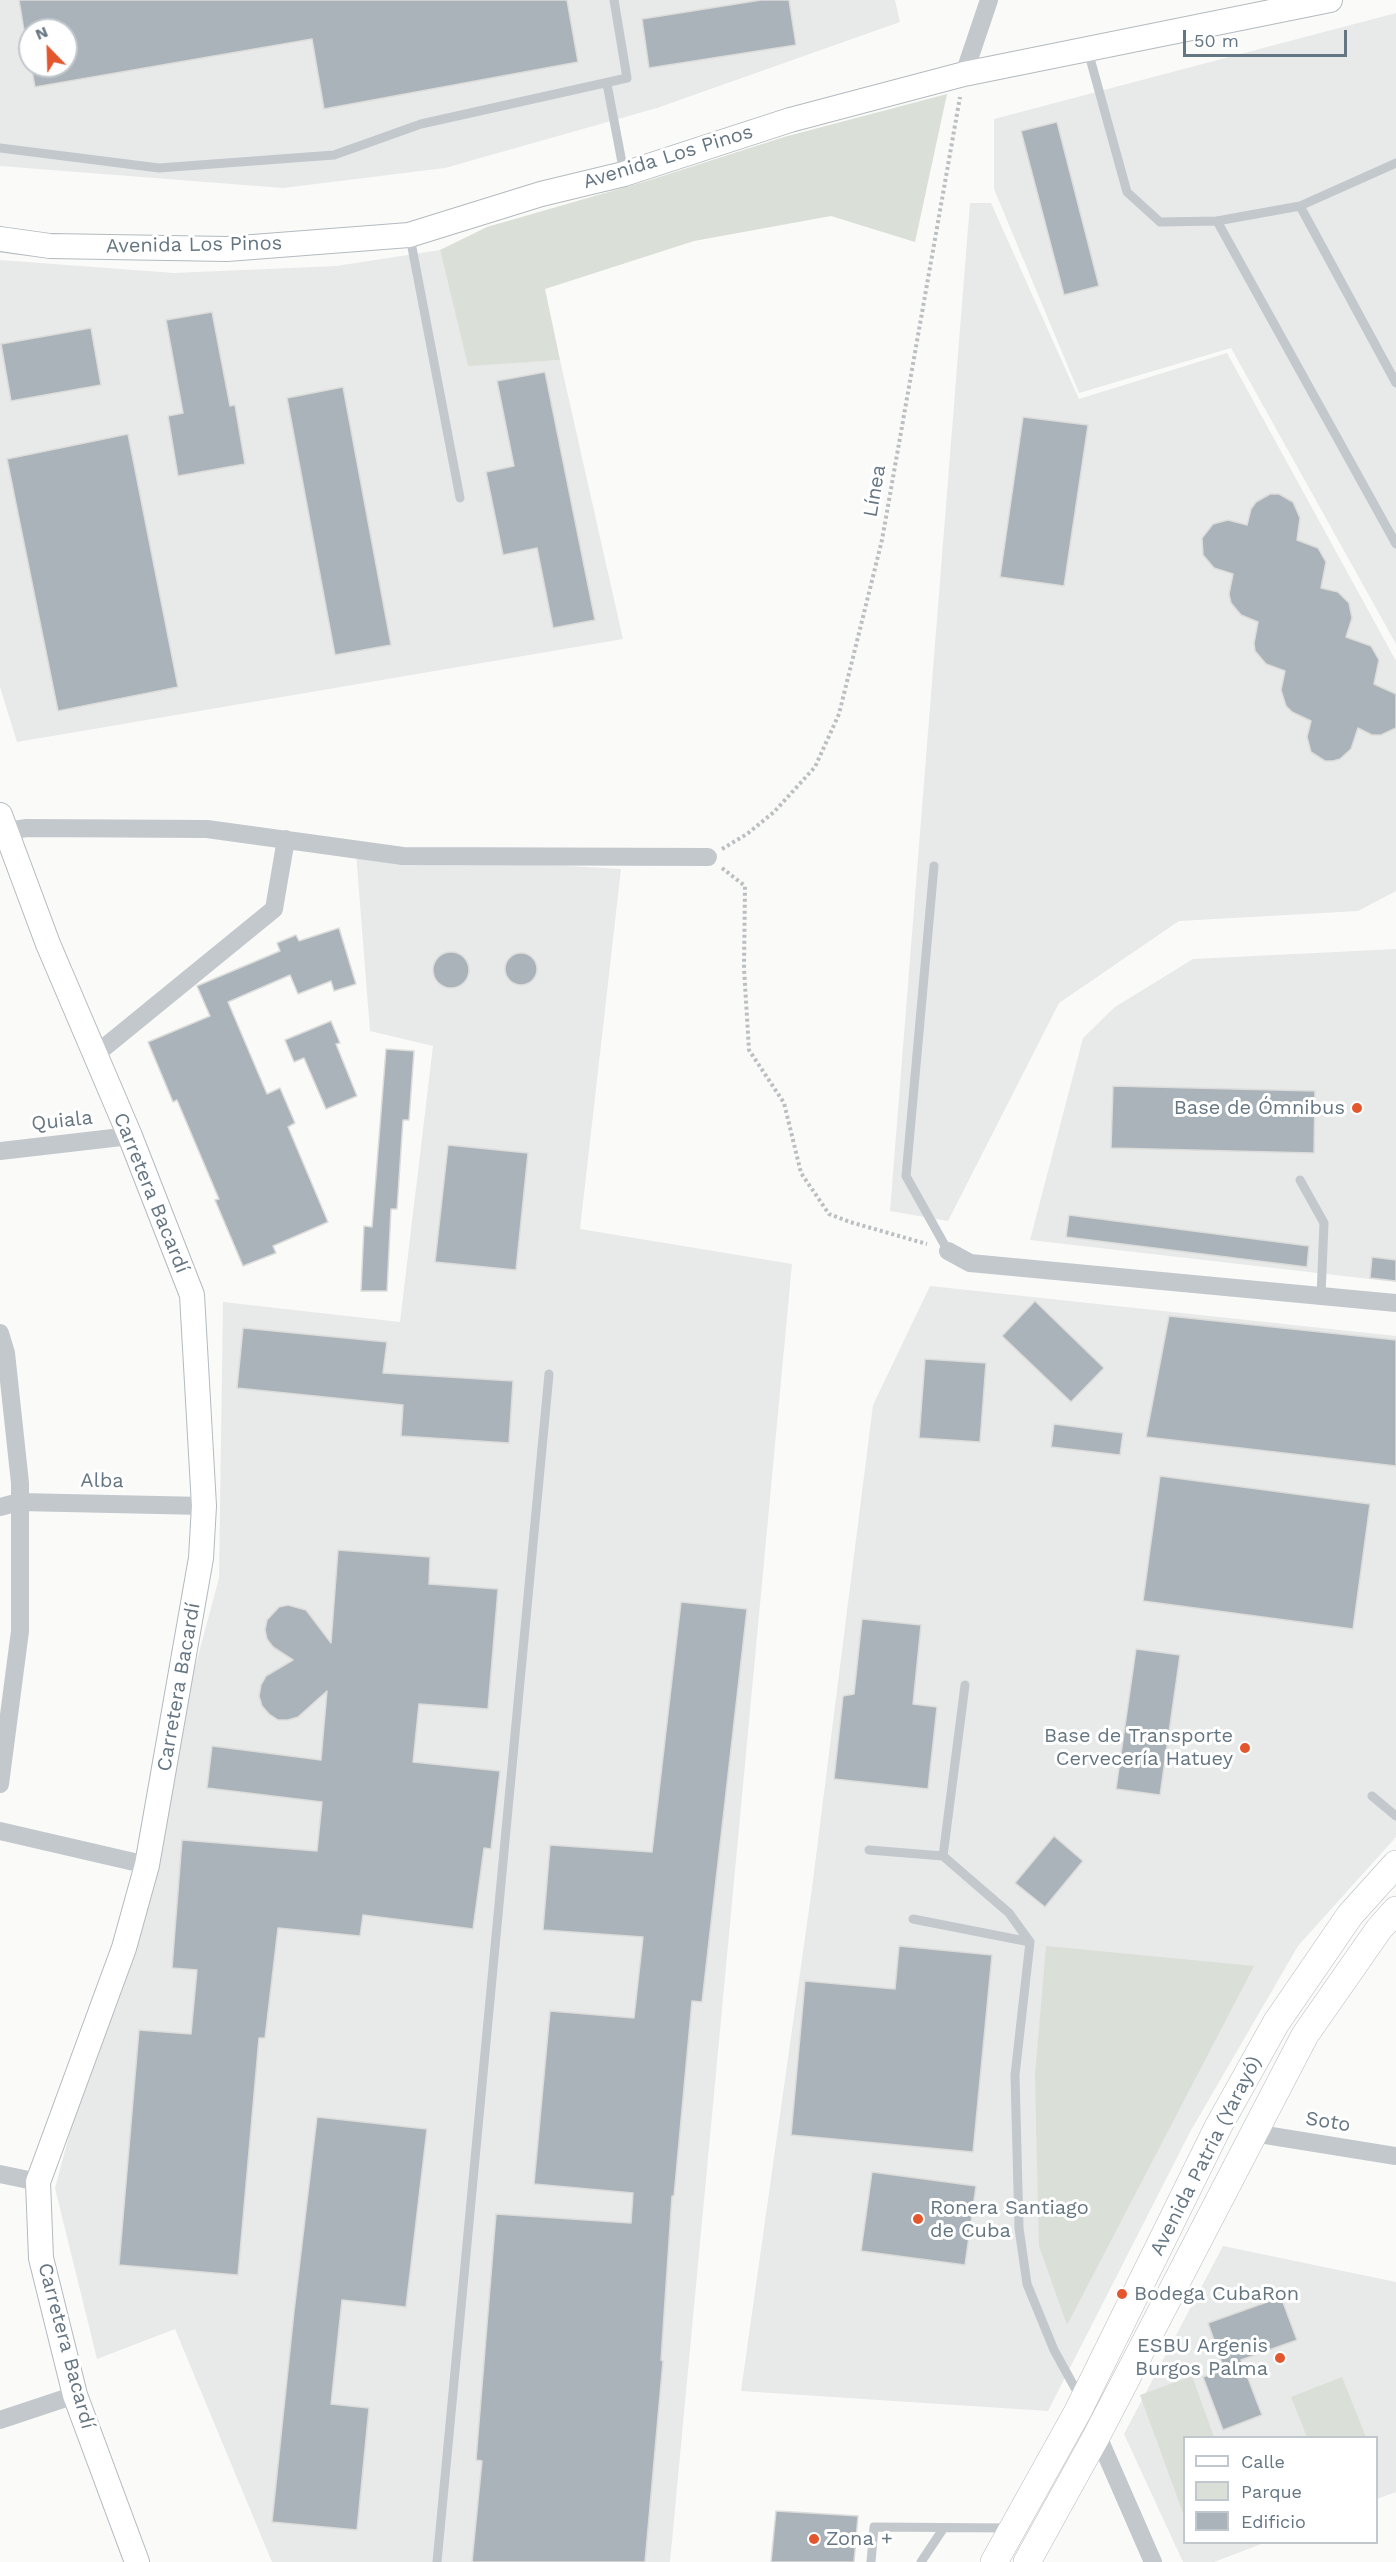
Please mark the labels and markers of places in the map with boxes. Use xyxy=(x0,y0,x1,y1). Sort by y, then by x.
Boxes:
place label: Base de Ómnibus xyxy=(1174,1096,1345,1120)
marker: Base de Ómnibus xyxy=(1350,1101,1364,1115)
place label: Base de Transporte Cervecería Hatuey xyxy=(1044,1724,1233,1771)
marker: Base de Transporte Cervecería Hatuey xyxy=(1238,1741,1252,1755)
place label: Ronera Santiago de Cuba xyxy=(930,2196,1089,2243)
marker: Ronera Santiago de Cuba xyxy=(911,2212,925,2226)
place label: Bodega CubaRon xyxy=(1134,2282,1299,2306)
marker: Bodega CubaRon xyxy=(1115,2287,1129,2301)
place label: ESBU Argenis Burgos Palma xyxy=(1135,2334,1268,2381)
marker: ESBU Argenis Burgos Palma xyxy=(1273,2351,1287,2365)
place label: Zona + xyxy=(826,2527,893,2551)
marker: Zona + xyxy=(807,2532,821,2546)

